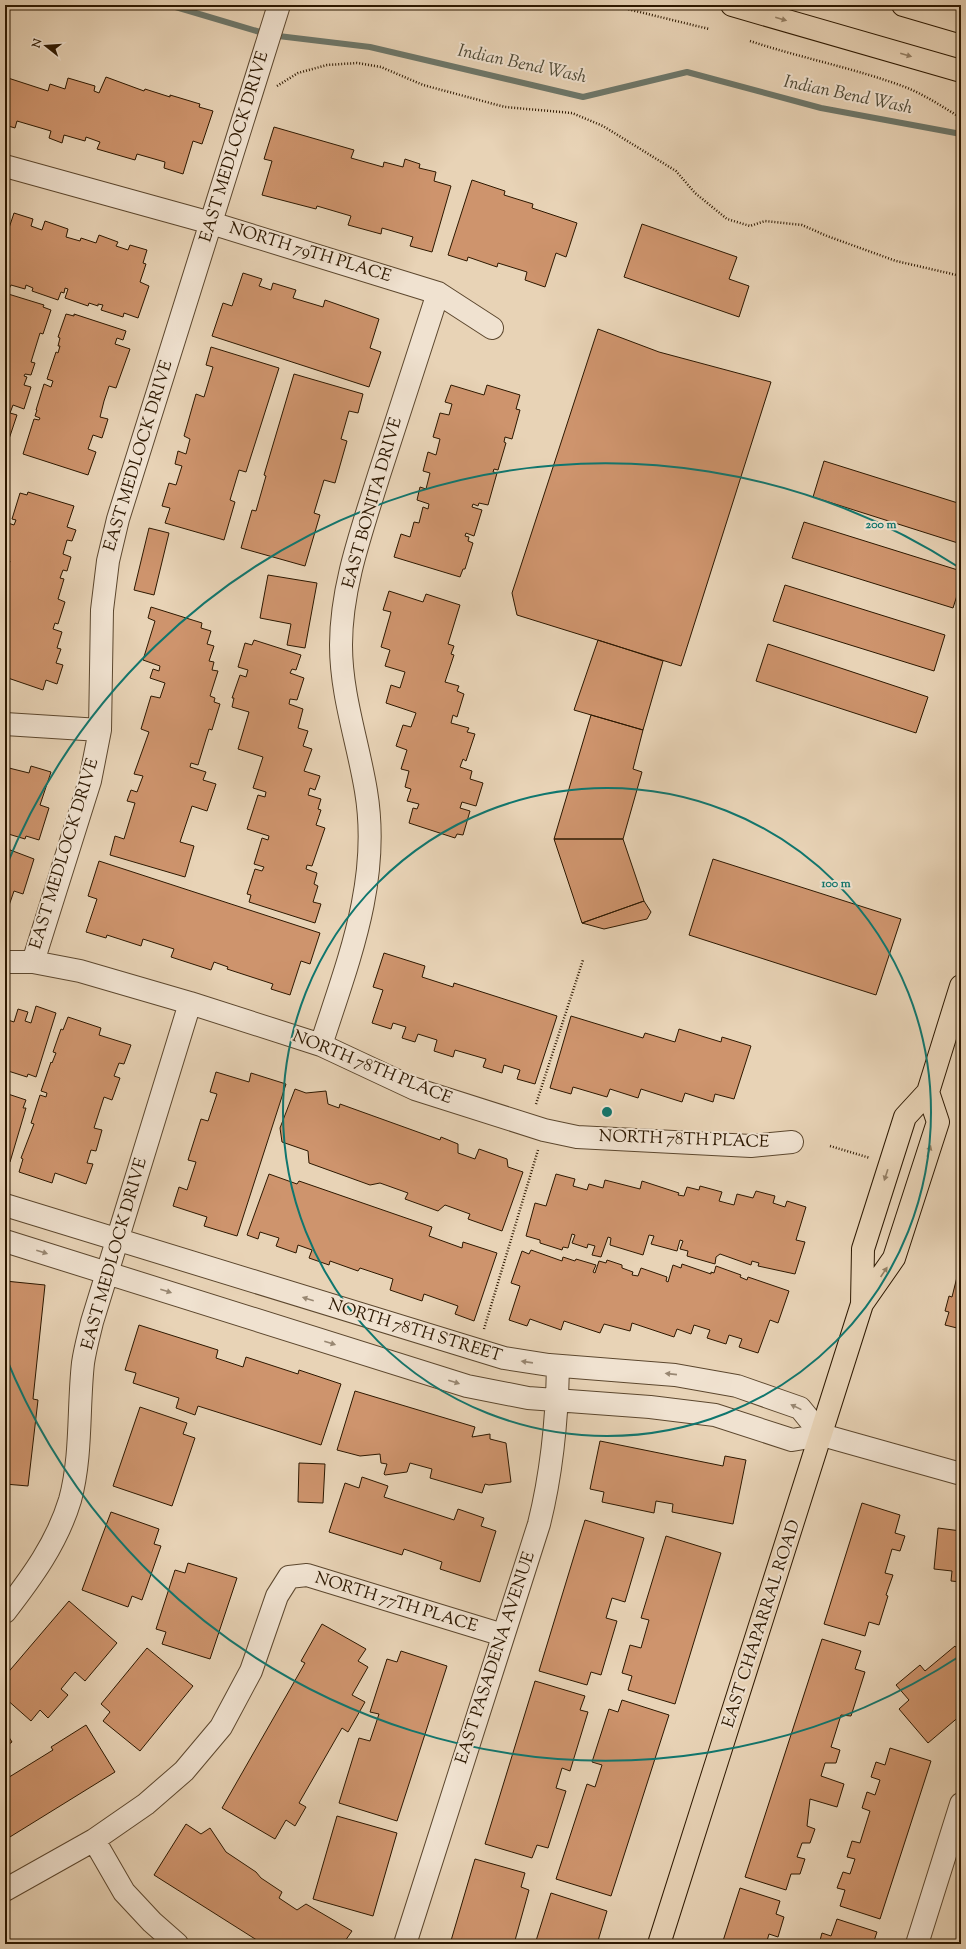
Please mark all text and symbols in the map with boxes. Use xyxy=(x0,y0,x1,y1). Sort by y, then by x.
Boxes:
one-way arrow xyxy=(775,17,788,23)
north arrow xyxy=(26,26,66,66)
text: N xyxy=(28,37,46,51)
water label: Indian Bend Wash xyxy=(455,39,589,91)
street label: EAST MEDLOCK DRIVE xyxy=(195,49,275,245)
one-way arrow xyxy=(901,52,913,58)
water label: Indian Bend Wash xyxy=(781,70,915,122)
street label: NORTH 79TH PLACE xyxy=(226,217,394,289)
street label: EAST MEDLOCK DRIVE xyxy=(99,358,179,554)
street label: EAST BONITA DRIVE xyxy=(337,415,409,591)
text: 200 m xyxy=(866,516,896,534)
street label: EAST MEDLOCK DRIVE xyxy=(25,756,105,952)
text: 100 m xyxy=(820,875,851,893)
street label: NORTH 78TH PLACE xyxy=(288,1025,456,1111)
centre of rings xyxy=(600,1105,614,1119)
street label: NORTH 78TH PLACE xyxy=(598,1125,770,1155)
one-way arrow xyxy=(926,1144,932,1156)
street label: EAST MEDLOCK DRIVE xyxy=(76,1155,154,1353)
one-way arrow xyxy=(883,1169,889,1181)
one-way arrow xyxy=(37,1250,49,1256)
one-way arrow xyxy=(880,1267,888,1277)
one-way arrow xyxy=(161,1289,173,1295)
street label: NORTH 78TH STREET xyxy=(325,1293,505,1369)
one-way arrow xyxy=(302,1295,314,1301)
one-way arrow xyxy=(325,1340,337,1346)
one-way arrow xyxy=(521,1359,533,1365)
one-way arrow xyxy=(665,1371,677,1378)
one-way arrow xyxy=(449,1379,461,1385)
one-way arrow xyxy=(790,1404,802,1410)
street label: EAST CHAPARRAL ROAD xyxy=(717,1517,807,1731)
street label: EAST PASADENA AVENUE xyxy=(450,1549,542,1767)
street label: NORTH 77TH PLACE xyxy=(312,1567,480,1639)

